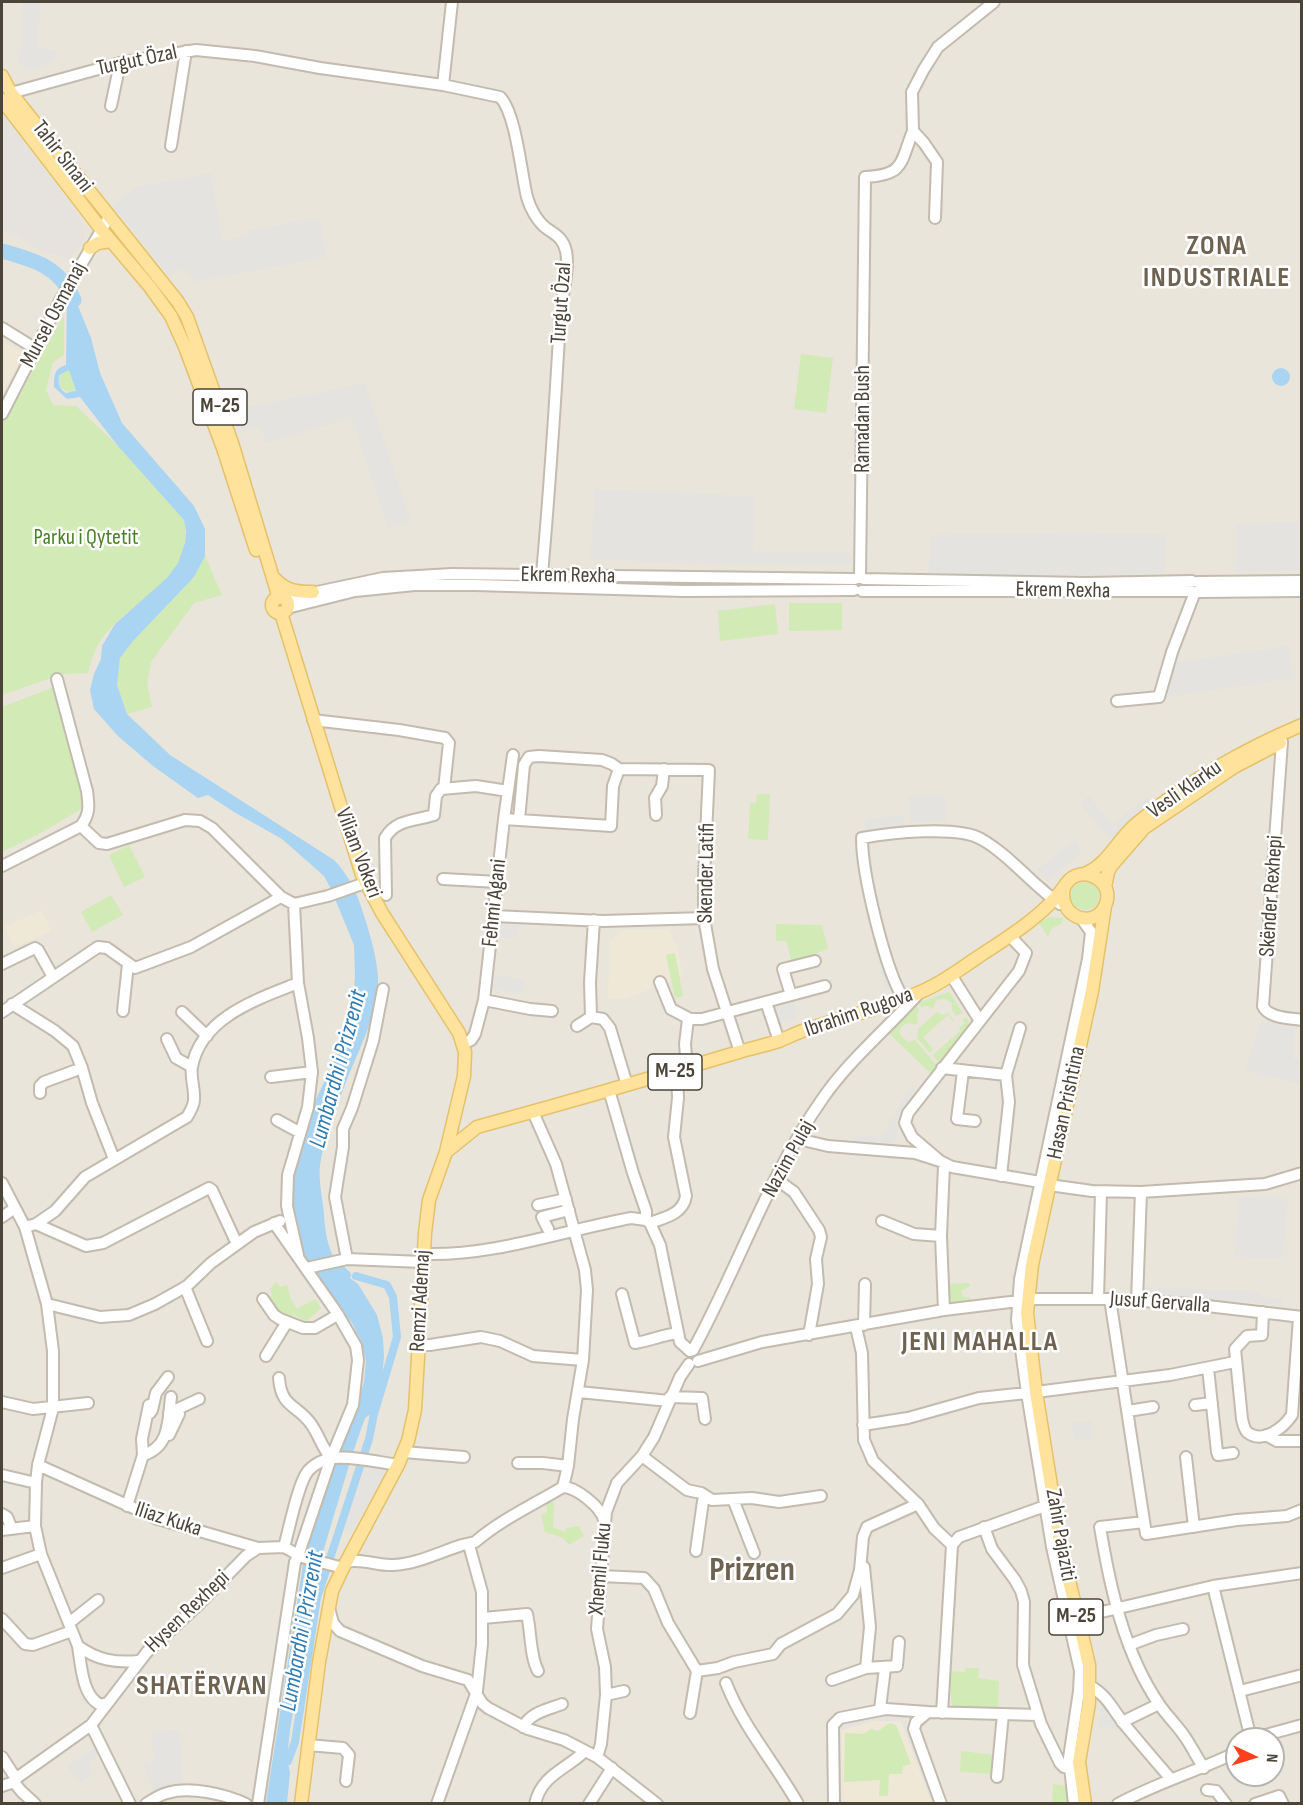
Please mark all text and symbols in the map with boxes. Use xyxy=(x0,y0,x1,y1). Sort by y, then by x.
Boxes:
street label: Turgut Özal xyxy=(94,40,180,82)
street label: Tahir Sinani xyxy=(26,116,98,198)
district label: ZONA INDUSTRIALE xyxy=(1143,230,1291,296)
street label: Mursel Osmanaj xyxy=(15,258,93,372)
street label: Turgut Özal xyxy=(546,261,578,345)
street label: Ramadan Bush xyxy=(850,365,876,473)
road number: M-25 xyxy=(193,389,247,425)
park label: Parku i Qytetit xyxy=(34,525,138,551)
street label: Ekrem Rexha xyxy=(520,562,616,590)
street label: Ekrem Rexha xyxy=(1015,577,1111,605)
street label: Vesli Klarku xyxy=(1143,755,1227,825)
street label: Viliam Vokeri xyxy=(329,804,387,902)
street label: Skender Latifi xyxy=(693,822,721,924)
street label: Skënder Rexhepi xyxy=(1255,834,1289,958)
street label: Fehmi Agani xyxy=(477,858,513,948)
street label: Ibrahim Rugova xyxy=(801,982,917,1044)
water label: Lumbardhi i Prizrenit xyxy=(304,987,374,1151)
street label: Hasan Prishtina xyxy=(1042,1044,1092,1162)
road number: M-25 xyxy=(648,1054,702,1090)
street label: Nazim Pulaj xyxy=(757,1116,821,1202)
street label: Remzi Ademaj xyxy=(405,1249,437,1353)
street label: Jusuf Gervalla xyxy=(1109,1286,1211,1320)
district label: JENI MAHALLA xyxy=(902,1326,1058,1360)
street label: Zahir Pajaziti xyxy=(1039,1487,1081,1583)
street label: Iliaz Kuka xyxy=(131,1497,205,1543)
street label: Xhemil Fluku xyxy=(584,1522,618,1616)
water label: Lumbardhi i Prizrenit xyxy=(275,1549,331,1713)
district label: Prizren xyxy=(709,1551,795,1591)
street label: Hysen Rexhepi xyxy=(140,1565,236,1659)
road number: M-25 xyxy=(1049,1599,1103,1635)
district label: SHATËRVAN xyxy=(136,1670,268,1704)
north arrow xyxy=(1225,1727,1285,1787)
text: N xyxy=(1262,1753,1281,1763)

